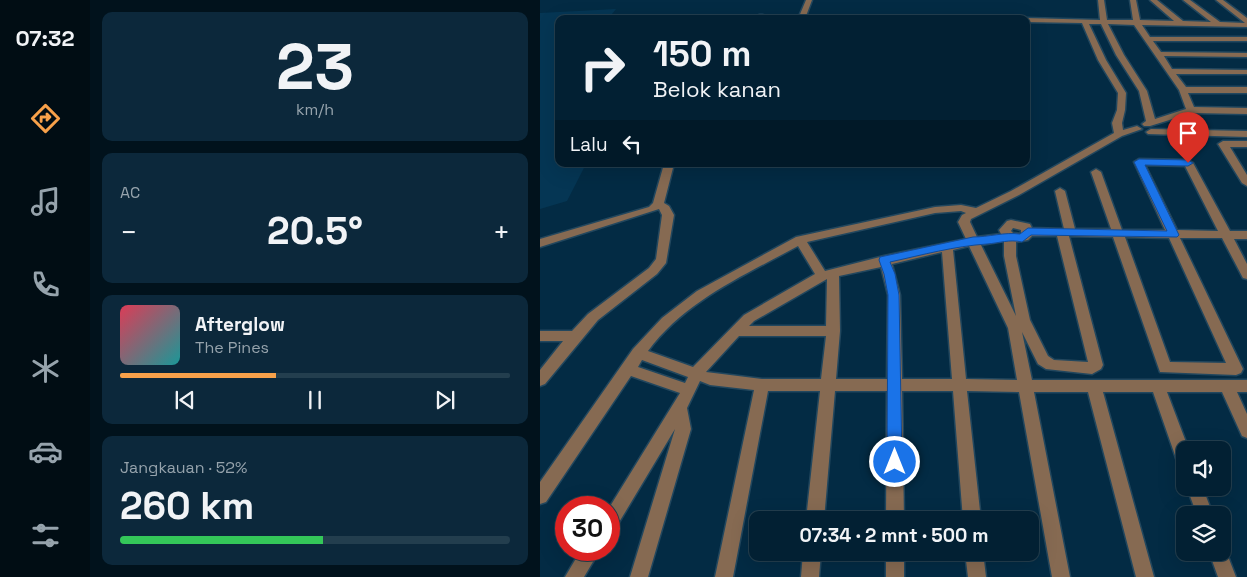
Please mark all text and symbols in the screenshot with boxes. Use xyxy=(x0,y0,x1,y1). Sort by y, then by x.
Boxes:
text: 07:32 xyxy=(15,24,75,52)
text: 23 xyxy=(276,25,354,108)
text: 150 m xyxy=(653,32,751,76)
icon: right xyxy=(570,35,635,100)
text: Belok kanan xyxy=(653,75,781,103)
text: km/h xyxy=(296,99,334,120)
icon: directions xyxy=(28,101,63,136)
pin xyxy=(1167,112,1209,163)
icon: arrive xyxy=(1174,119,1202,147)
icon: left xyxy=(618,130,646,158)
text: Lalu xyxy=(570,132,608,157)
text: AC xyxy=(120,182,140,203)
icon: music xyxy=(28,184,63,219)
text: 20.5° xyxy=(267,207,363,255)
text: − xyxy=(120,214,137,250)
text: + xyxy=(493,214,510,250)
icon: phone xyxy=(28,267,63,302)
text: Afterglow xyxy=(195,312,285,337)
text: The Pines xyxy=(195,337,269,358)
icon: climate xyxy=(28,351,63,386)
icon: previous xyxy=(171,386,199,414)
icon: pause xyxy=(301,386,329,414)
icon: next xyxy=(431,386,459,414)
icon: car xyxy=(28,434,63,469)
position arrow xyxy=(868,435,920,487)
map controls xyxy=(1176,441,1231,561)
button: sound xyxy=(1176,441,1231,496)
text: Jangkauan · 52% xyxy=(120,457,247,478)
text: 260 km xyxy=(120,482,254,530)
speed limit sign: 30 xyxy=(555,496,620,561)
button: layers xyxy=(1176,506,1231,561)
icon: filters xyxy=(28,518,63,553)
text: 07:34 · 2 mnt · 500 m xyxy=(800,523,988,548)

